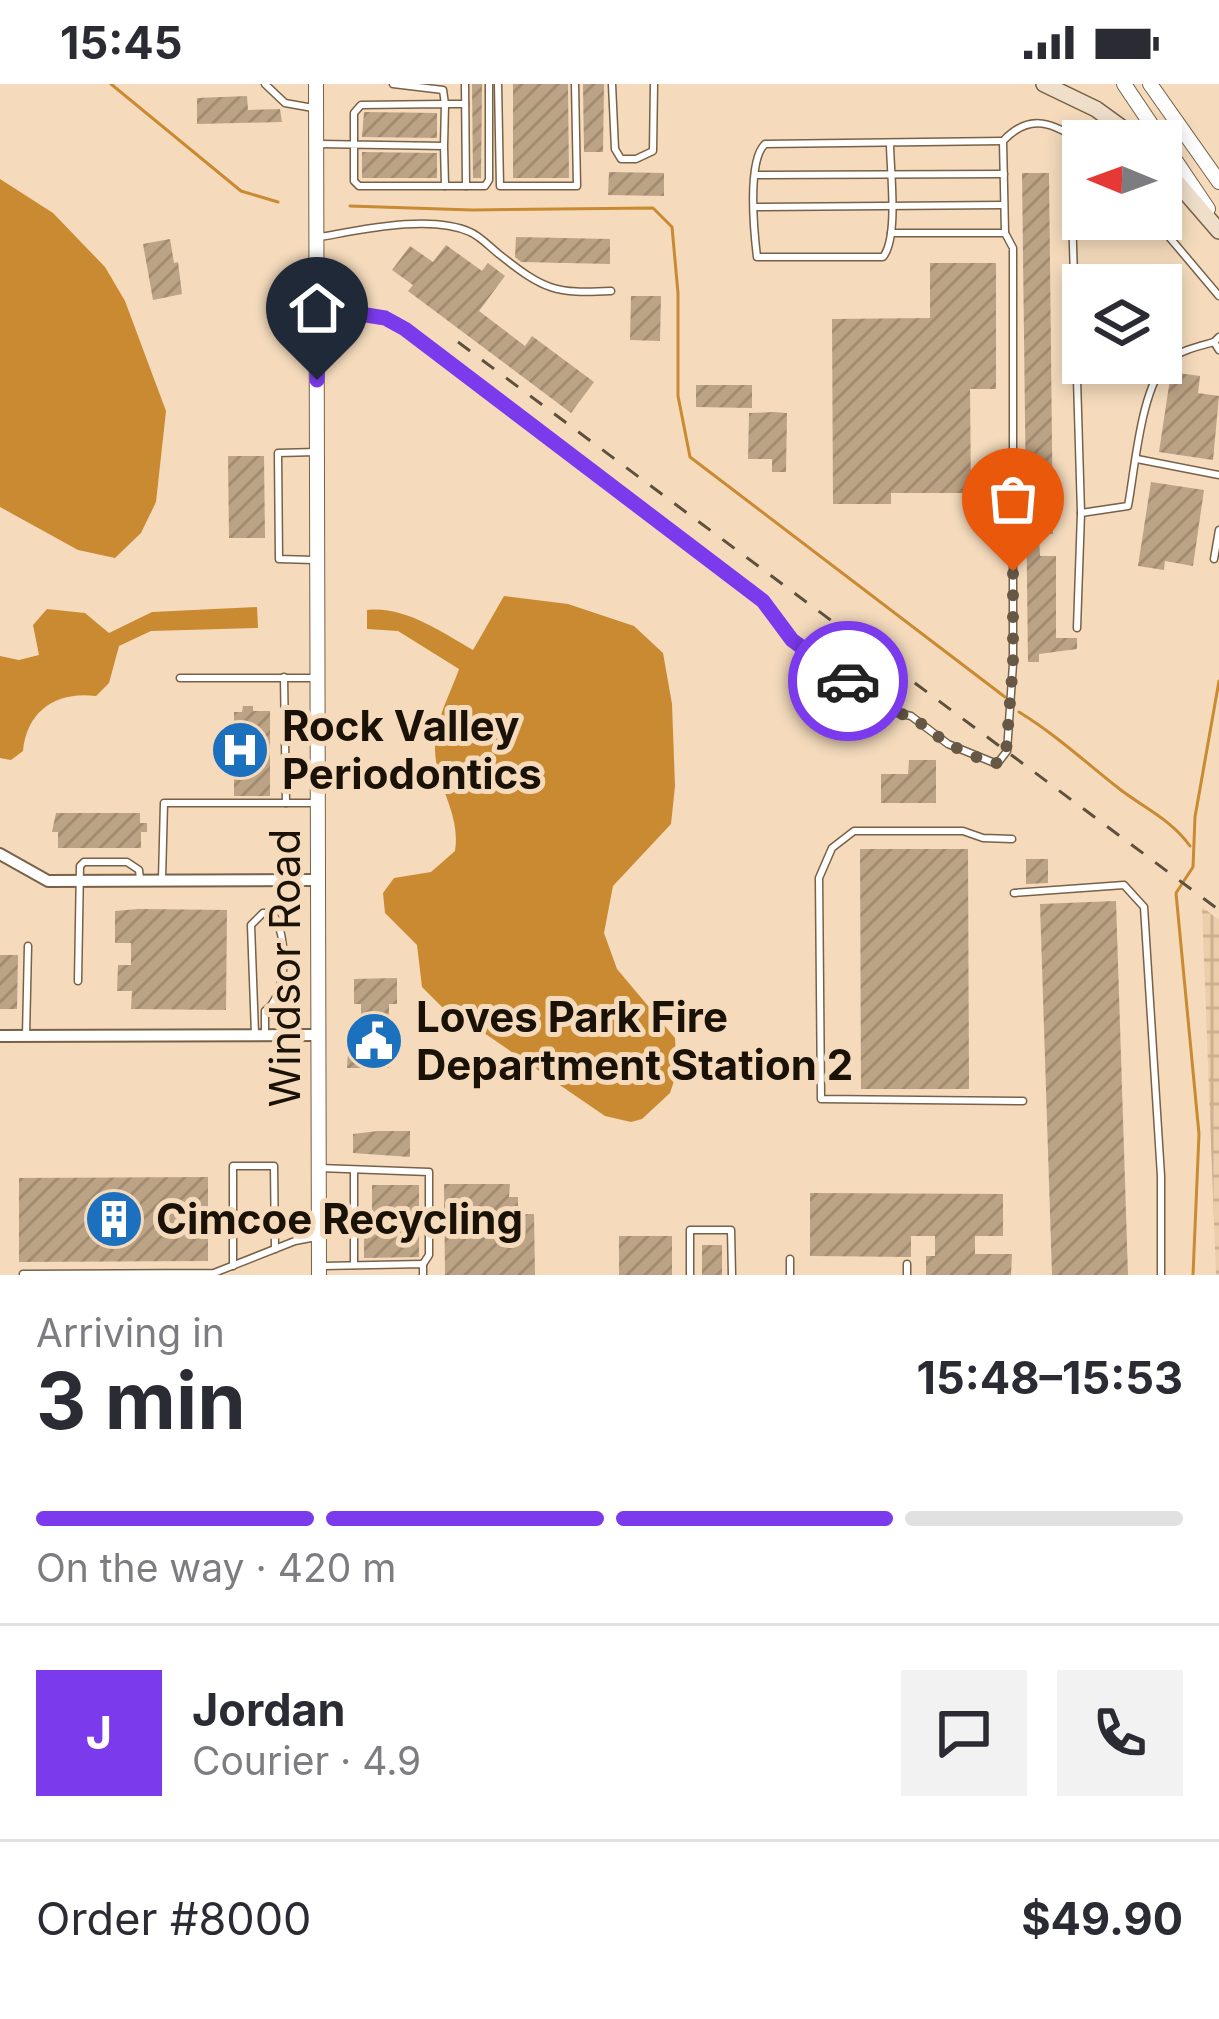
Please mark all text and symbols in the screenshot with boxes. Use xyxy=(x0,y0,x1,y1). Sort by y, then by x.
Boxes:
text: 15:45 xyxy=(60,15,182,70)
north arrow xyxy=(1062,120,1182,240)
map controls xyxy=(1062,120,1182,384)
pin xyxy=(266,257,368,380)
button: layers xyxy=(1062,264,1182,384)
icon: home xyxy=(284,275,350,341)
pin xyxy=(962,448,1064,571)
icon: bag xyxy=(980,466,1046,532)
courier xyxy=(788,621,908,741)
icon: car xyxy=(815,648,881,714)
place label: Rock Valley Periodontics xyxy=(282,700,542,799)
hospital icon: Rock Valley Periodontics xyxy=(209,719,271,781)
street label: Windsor Road xyxy=(259,829,310,1107)
place label: Loves Park Fire Department Station 2 xyxy=(416,991,853,1090)
public building icon: Loves Park Fire Department Station 2 xyxy=(343,1010,405,1072)
building icon: Cimcoe Recycling xyxy=(83,1188,145,1250)
place label: Cimcoe Recycling xyxy=(156,1193,523,1244)
text: Arriving in xyxy=(36,1309,225,1356)
text: 15:48–15:53 xyxy=(917,1350,1183,1405)
text: 3 min xyxy=(36,1353,246,1448)
text: On the way · 420 m xyxy=(36,1544,396,1591)
button: chat xyxy=(901,1670,1027,1796)
button: phone xyxy=(1057,1670,1183,1796)
text: Jordan xyxy=(192,1682,346,1737)
text: J xyxy=(86,1705,112,1760)
text: Courier · 4.9 xyxy=(192,1737,421,1784)
text: Order #8000 xyxy=(36,1891,312,1946)
text: $49.90 xyxy=(1021,1891,1183,1946)

